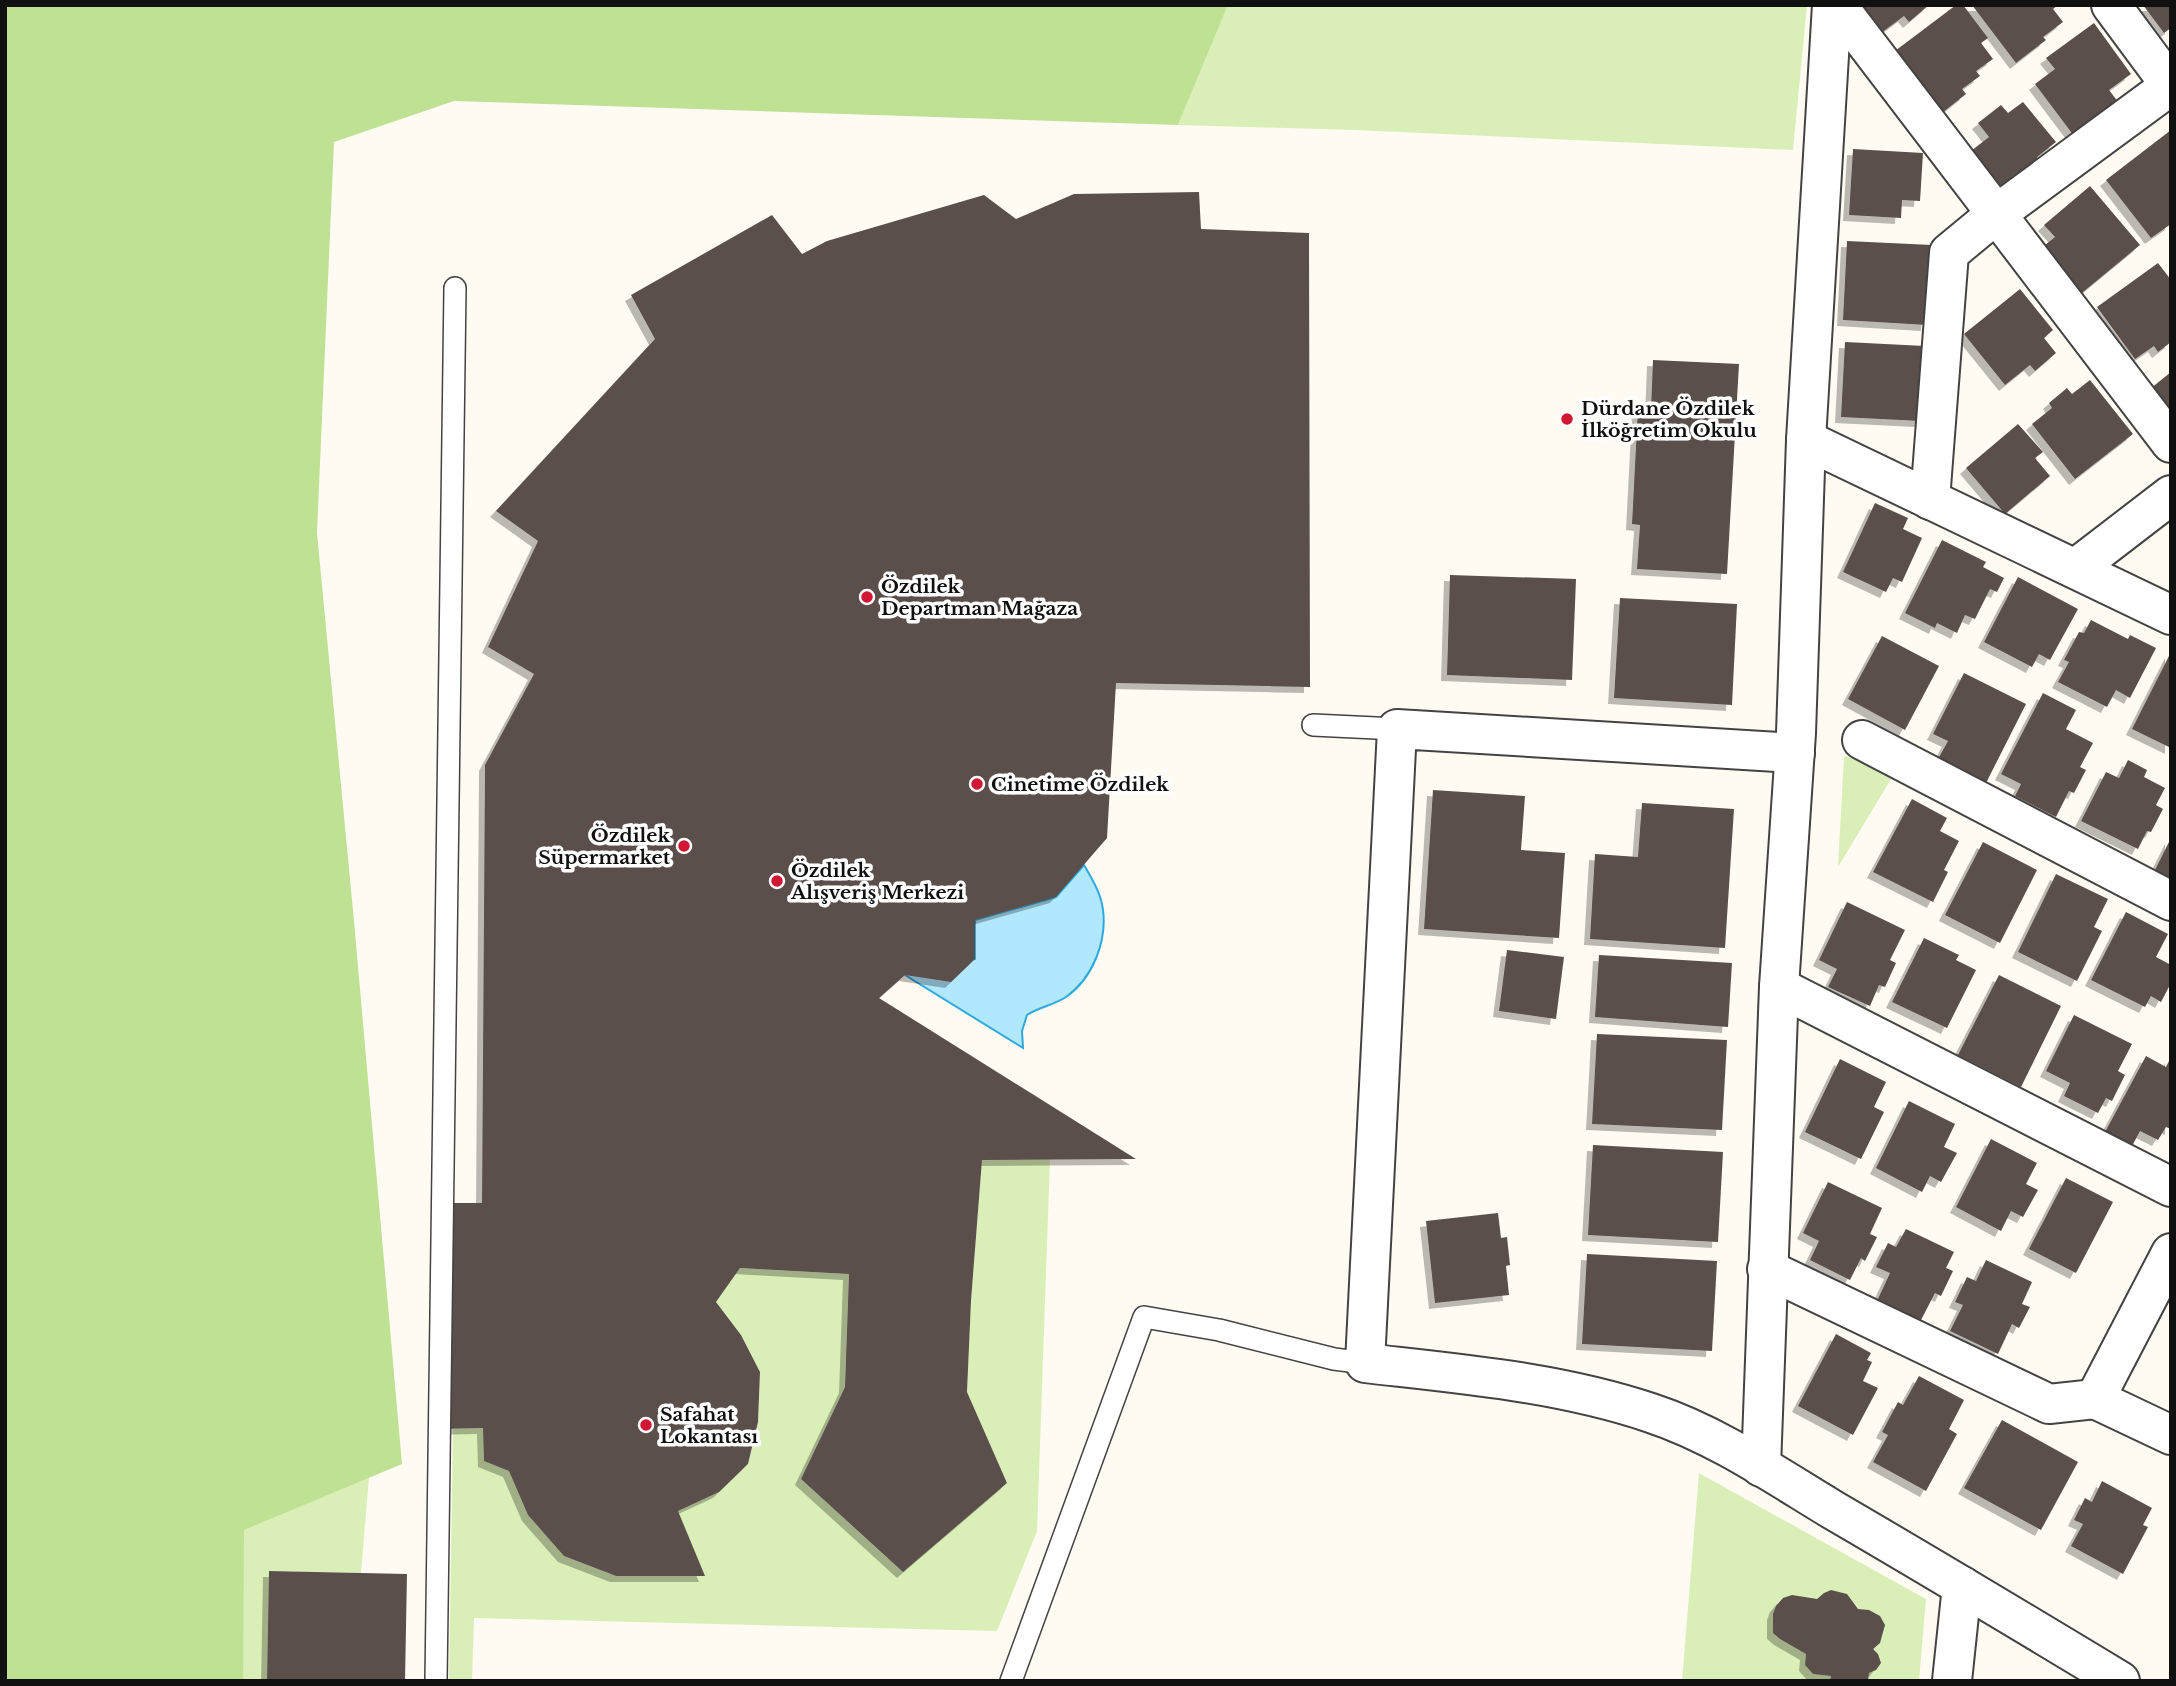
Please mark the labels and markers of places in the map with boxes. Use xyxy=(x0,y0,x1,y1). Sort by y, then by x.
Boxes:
place label: Dürdane Özdilek İlköğretim Okulu xyxy=(1581,397,1757,442)
marker: Dürdane Özdilek İlköğretim Okulu xyxy=(1559,411,1575,427)
place label: Özdilek Departman Mağaza xyxy=(881,575,1078,620)
marker: Özdilek Departman Mağaza xyxy=(859,589,875,605)
place label: Cinetime Özdilek xyxy=(991,773,1169,796)
marker: Cinetime Özdilek xyxy=(969,776,985,792)
place label: Özdilek Süpermarket xyxy=(538,824,671,869)
marker: Özdilek Süpermarket xyxy=(676,838,692,854)
place label: Özdilek Alışveriş Merkezi xyxy=(790,859,964,904)
marker: Özdilek Alışveriş Merkezi xyxy=(769,873,785,889)
place label: Safahat Lokantası xyxy=(660,1403,758,1448)
marker: Safahat Lokantası xyxy=(638,1417,654,1433)

